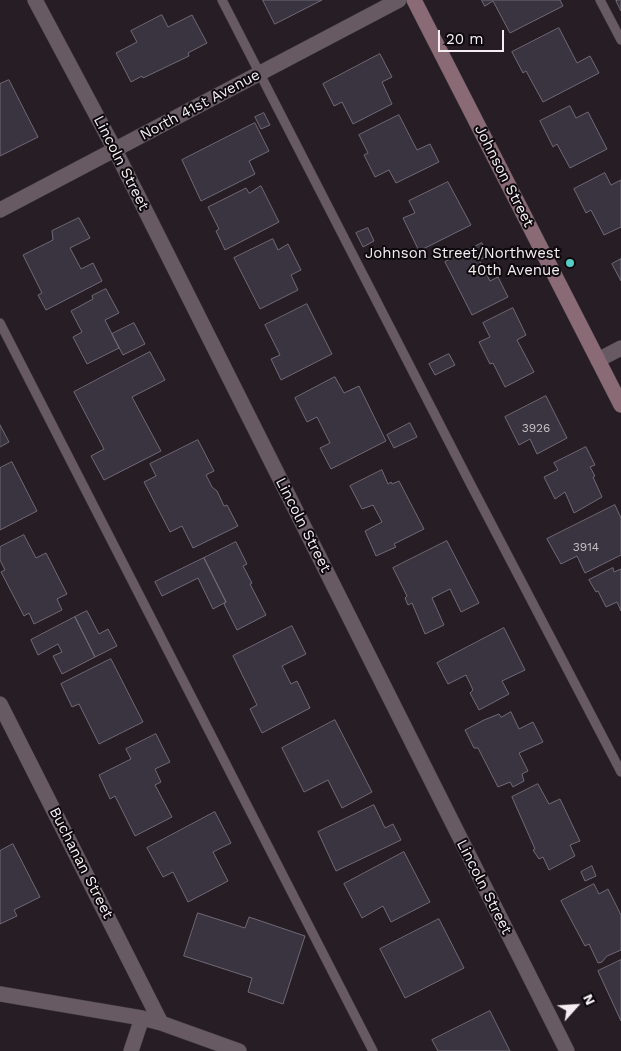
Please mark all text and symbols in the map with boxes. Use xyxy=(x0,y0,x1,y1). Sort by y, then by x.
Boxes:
scale bar xyxy=(441,20,507,52)
text: 20 m xyxy=(446,30,484,48)
street label: North 41st Avenue xyxy=(137,66,263,144)
street label: Lincoln Street xyxy=(89,113,153,213)
street label: Johnson Street xyxy=(470,122,538,230)
place label: Johnson Street/Northwest 40th Avenue xyxy=(365,245,560,280)
marker: Johnson Street/Northwest 40th Avenue xyxy=(564,257,576,269)
house number: 3926 xyxy=(522,421,550,435)
street label: Lincoln Street xyxy=(271,475,335,575)
house number: 3914 xyxy=(573,540,599,554)
street label: Buchanan Street xyxy=(45,804,117,922)
street label: Lincoln Street xyxy=(452,837,516,937)
north arrow xyxy=(551,981,601,1031)
text: N xyxy=(580,991,599,1008)

